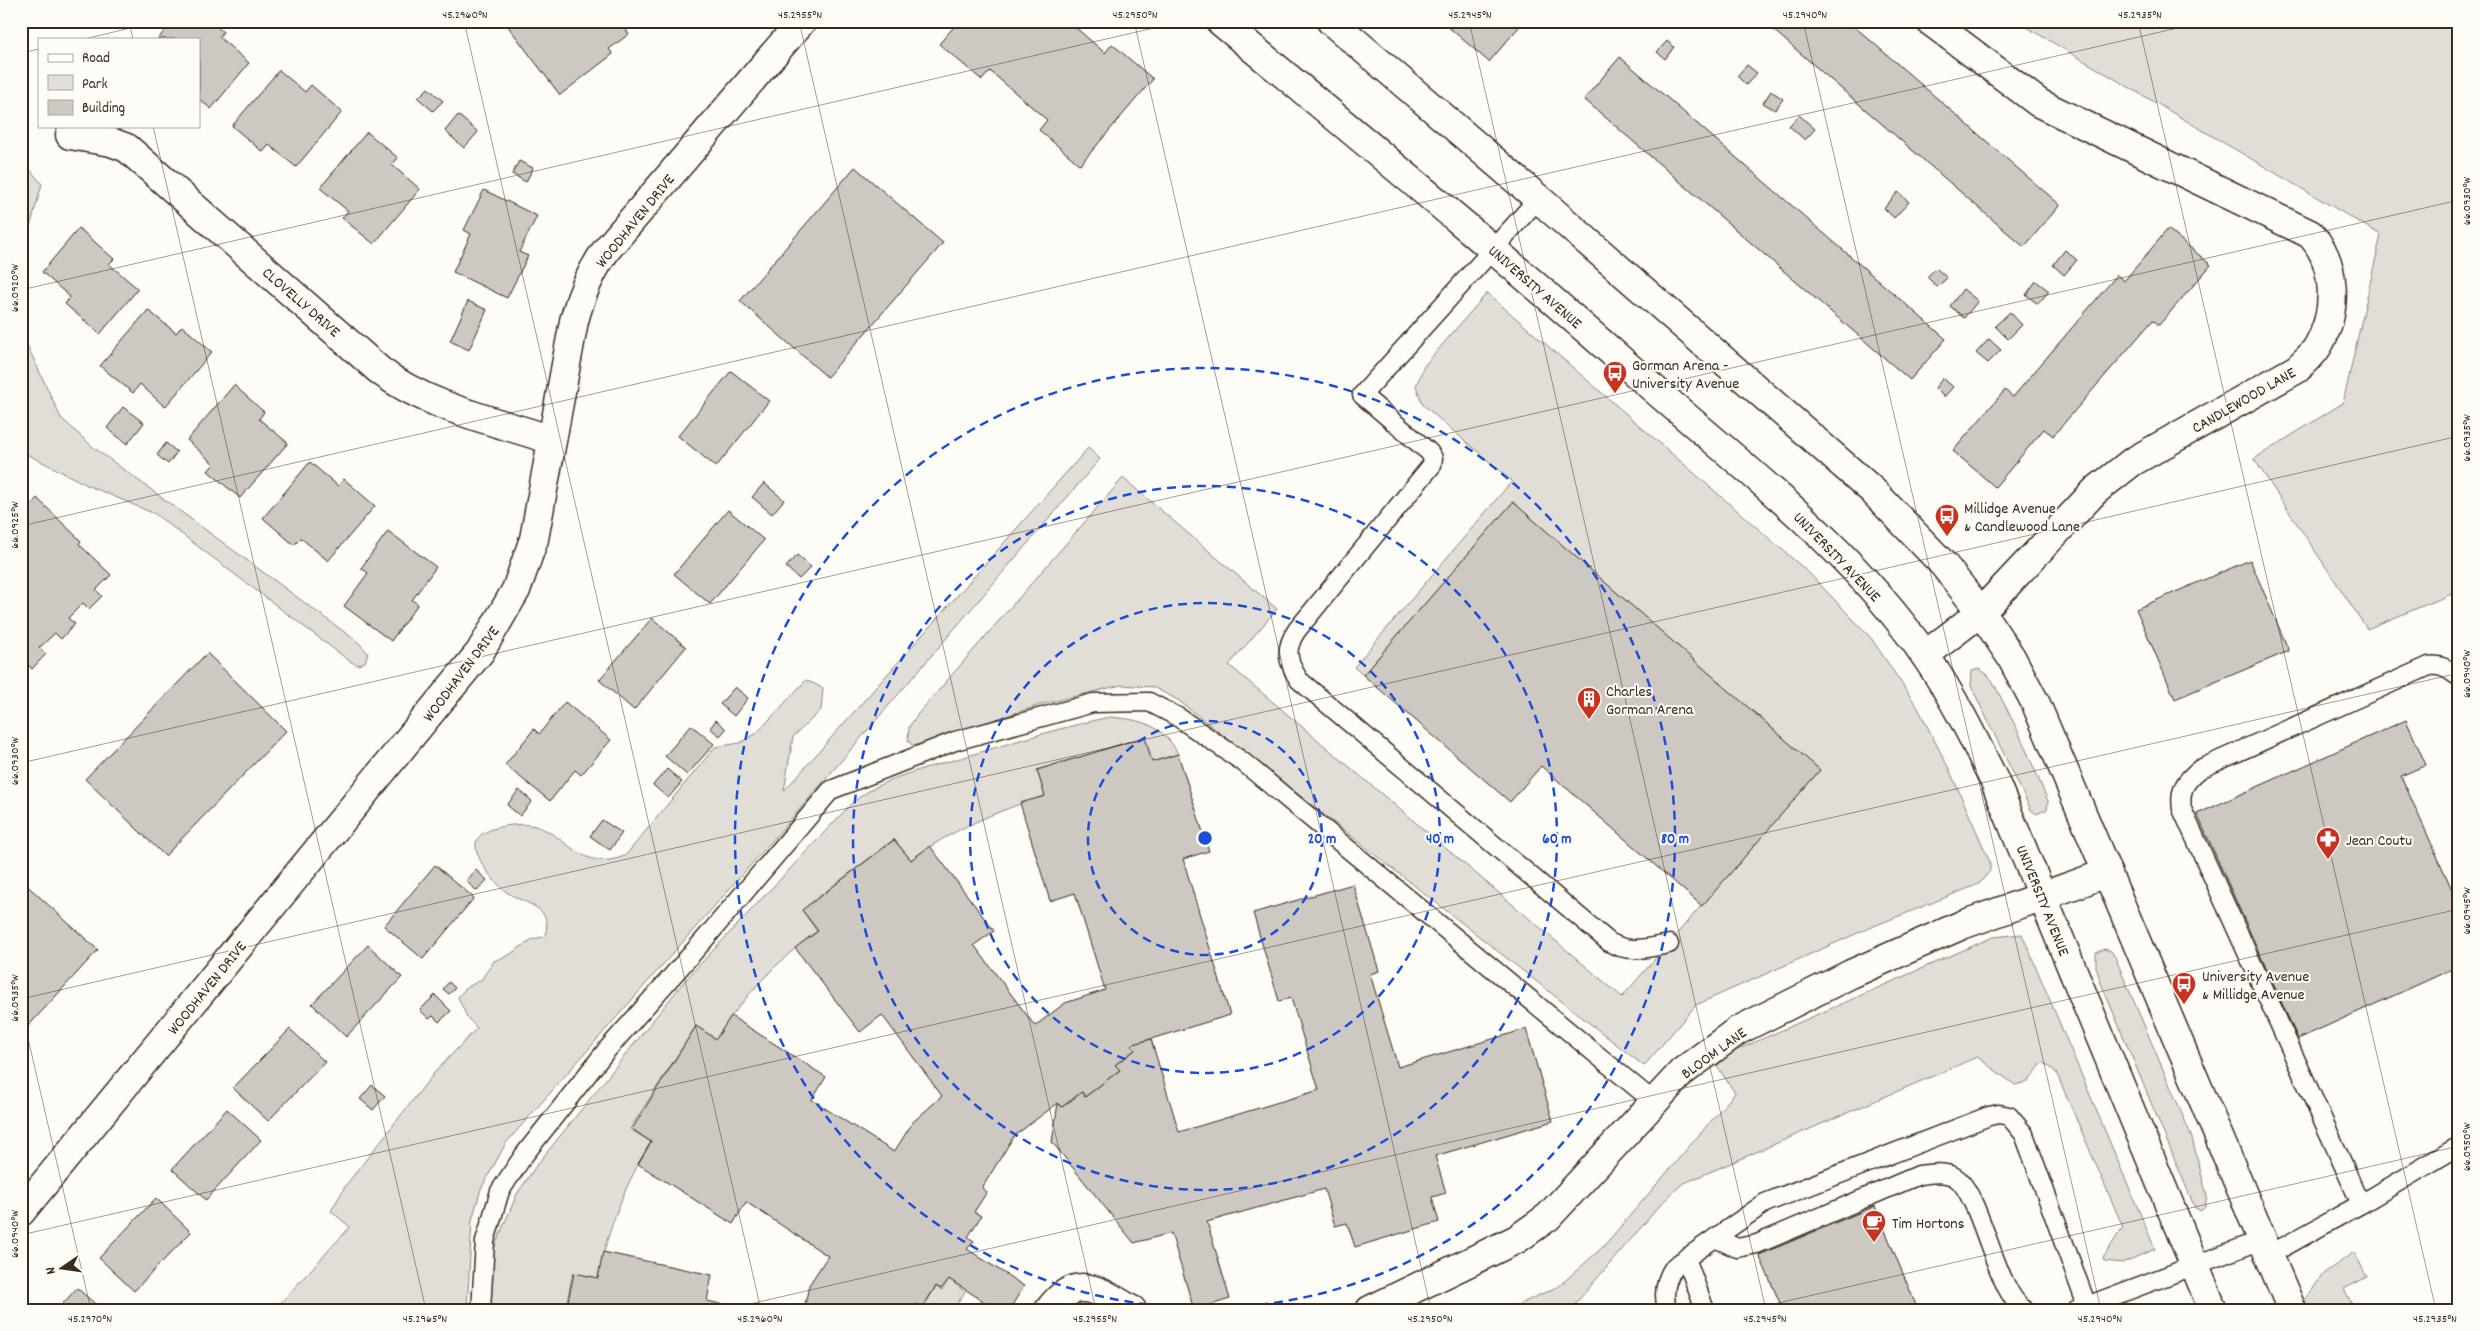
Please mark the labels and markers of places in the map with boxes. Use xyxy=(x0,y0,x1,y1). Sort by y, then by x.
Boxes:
place label: Gorman Arena - University Avenue xyxy=(1632,355,1739,396)
bus stop icon: Gorman Arena - University Avenue xyxy=(1602,360,1628,394)
place label: Millidge Avenue & Candlewood Lane xyxy=(1964,498,2080,539)
bus stop icon: Millidge Avenue & Candlewood Lane xyxy=(1934,503,1960,537)
place label: Charles Gorman Arena xyxy=(1606,681,1694,722)
building icon: Charles Gorman Arena xyxy=(1576,686,1602,720)
pharmacy icon: Jean Coutu xyxy=(2315,826,2341,860)
centre of rings xyxy=(1196,829,1214,847)
place label: Jean Coutu xyxy=(2346,830,2412,853)
place label: University Avenue & Millidge Avenue xyxy=(2202,966,2309,1007)
bus stop icon: University Avenue & Millidge Avenue xyxy=(2171,971,2197,1005)
cafe icon: Tim Hortons xyxy=(1861,1209,1887,1243)
place label: Tim Hortons xyxy=(1892,1213,1965,1236)

